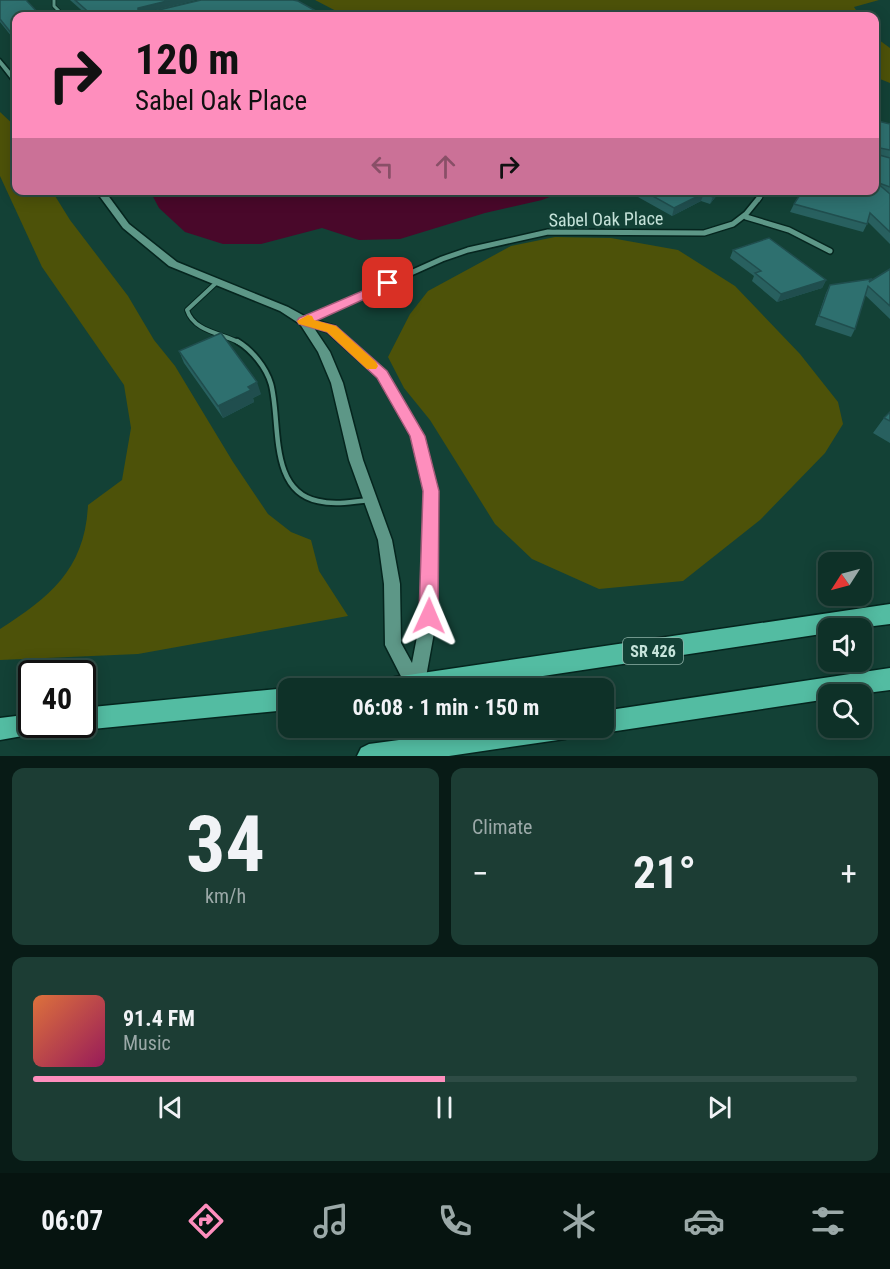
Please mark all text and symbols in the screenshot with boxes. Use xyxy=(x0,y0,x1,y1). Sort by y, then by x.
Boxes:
text: 120 m xyxy=(135,35,240,84)
icon: right xyxy=(36,36,114,114)
text: Sabel Oak Place xyxy=(135,85,307,117)
icon: left xyxy=(366,150,399,183)
icon: ahead xyxy=(429,150,462,183)
icon: right xyxy=(492,150,525,183)
street label: Sabel Oak Place xyxy=(548,208,664,230)
pin xyxy=(362,257,413,308)
icon: arrive xyxy=(371,266,404,299)
north arrow xyxy=(818,552,872,606)
map controls xyxy=(818,552,872,738)
position arrow xyxy=(397,584,461,648)
button: sound xyxy=(818,618,872,672)
road number: SR 426 xyxy=(623,638,683,664)
speed limit sign: 40 xyxy=(18,660,96,738)
button: search xyxy=(818,684,872,738)
text: 06:08 · 1 min · 150 m xyxy=(353,695,539,720)
text: 34 xyxy=(186,799,265,890)
text: Climate xyxy=(472,815,532,839)
text: 21° xyxy=(633,846,696,899)
text: − xyxy=(472,854,489,893)
text: + xyxy=(841,854,857,893)
text: km/h xyxy=(205,884,246,908)
text: 91.4 FM xyxy=(123,1006,195,1031)
text: Music xyxy=(123,1031,171,1055)
icon: previous xyxy=(154,1091,187,1124)
icon: pause xyxy=(428,1091,461,1124)
icon: next xyxy=(703,1091,736,1124)
icon: directions xyxy=(185,1200,227,1242)
icon: music xyxy=(310,1200,352,1242)
icon: phone xyxy=(434,1200,476,1242)
icon: climate xyxy=(558,1200,600,1242)
icon: car xyxy=(683,1200,725,1242)
icon: filters xyxy=(807,1200,849,1242)
text: 06:07 xyxy=(41,1205,103,1237)

